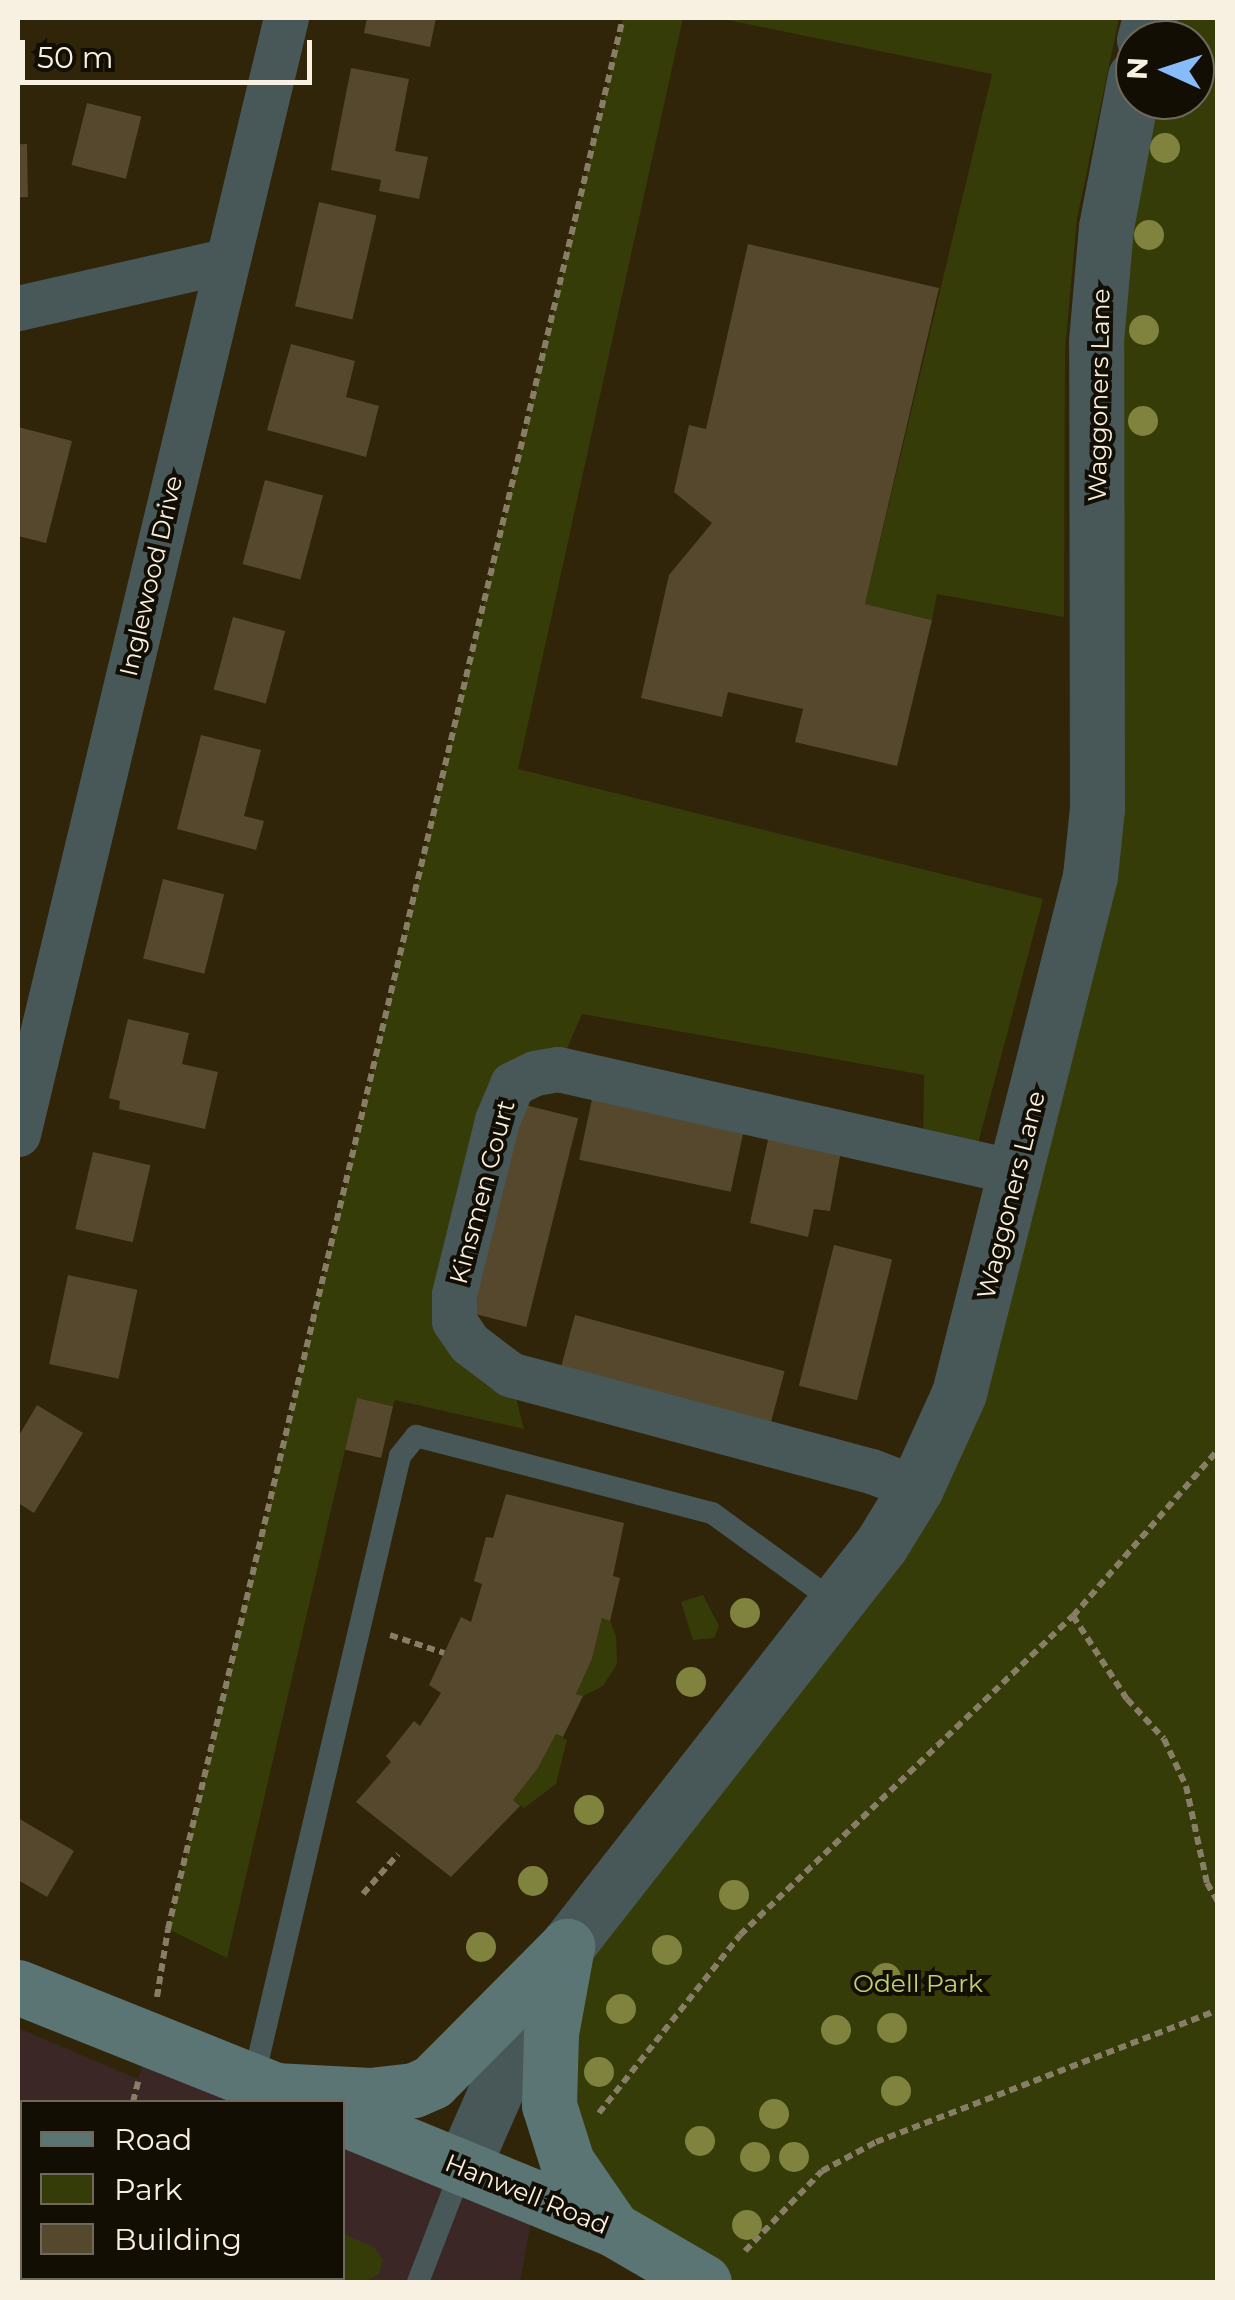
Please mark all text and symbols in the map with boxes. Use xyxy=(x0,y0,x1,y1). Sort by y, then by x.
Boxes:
scale bar xyxy=(25,20,318,82)
north arrow xyxy=(1115,20,1215,120)
text: 50 m xyxy=(37,39,114,76)
text: N xyxy=(1119,56,1155,81)
street label: Waggoners Lane xyxy=(1082,288,1116,502)
street label: Inglewood Drive xyxy=(113,473,189,679)
street label: Waggoners Lane xyxy=(971,1088,1051,1302)
street label: Kinsmen Court xyxy=(443,1097,521,1287)
park label: Odell Park xyxy=(853,1968,983,1998)
legend xyxy=(20,2100,345,2280)
text: Road xyxy=(114,2121,192,2158)
street label: Hanwell Road xyxy=(441,2148,613,2240)
text: Park xyxy=(114,2171,183,2208)
text: Building xyxy=(114,2221,242,2258)

